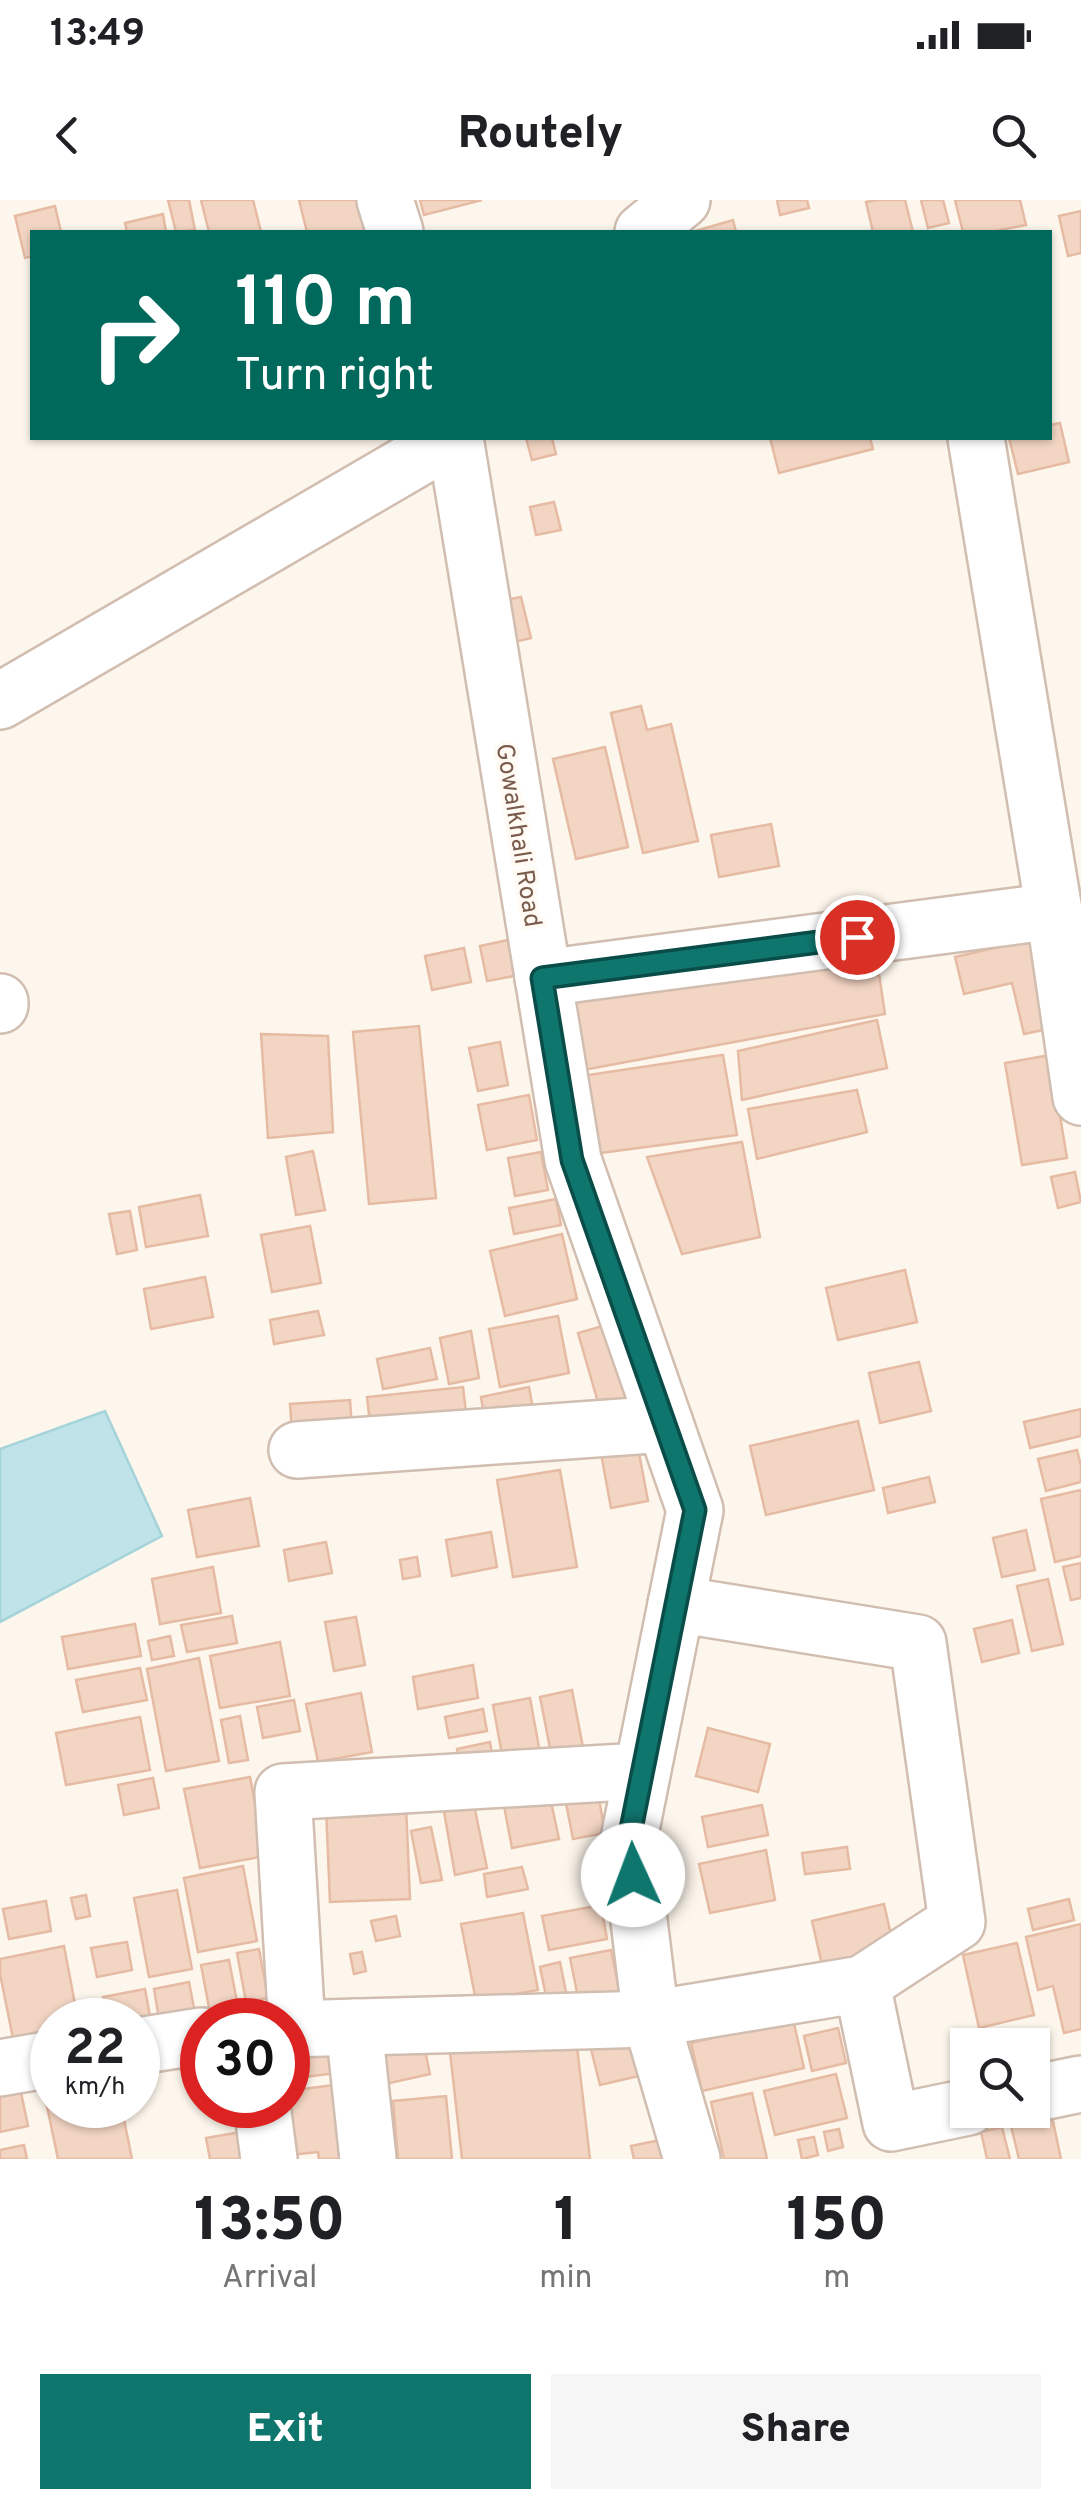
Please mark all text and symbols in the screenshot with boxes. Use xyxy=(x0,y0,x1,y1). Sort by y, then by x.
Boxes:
text: 13:49 xyxy=(50,11,145,60)
text: Routely xyxy=(458,107,623,164)
icon: back xyxy=(40,108,95,163)
icon: search xyxy=(986,108,1041,163)
text: 110 m xyxy=(235,262,416,351)
icon: right xyxy=(70,270,200,400)
text: Turn right xyxy=(235,349,434,406)
street label: Gowalkhali Road xyxy=(487,741,547,930)
pin xyxy=(815,895,900,980)
icon: arrive xyxy=(830,910,885,965)
position arrow xyxy=(581,1823,685,1927)
speed limit sign: 30 xyxy=(180,1998,310,2128)
text: 22 xyxy=(64,2019,126,2082)
map controls xyxy=(950,2028,1050,2128)
button: search xyxy=(950,2028,1050,2128)
text: km/h xyxy=(65,2072,125,2104)
text: 13:50 xyxy=(194,2186,345,2262)
text: 1 xyxy=(554,2186,578,2262)
text: 150 xyxy=(786,2186,887,2262)
text: Arrival xyxy=(222,2259,317,2299)
text: min xyxy=(539,2259,593,2299)
text: m xyxy=(823,2259,850,2299)
button: Exit xyxy=(40,2374,531,2489)
button: Share xyxy=(551,2374,1041,2489)

